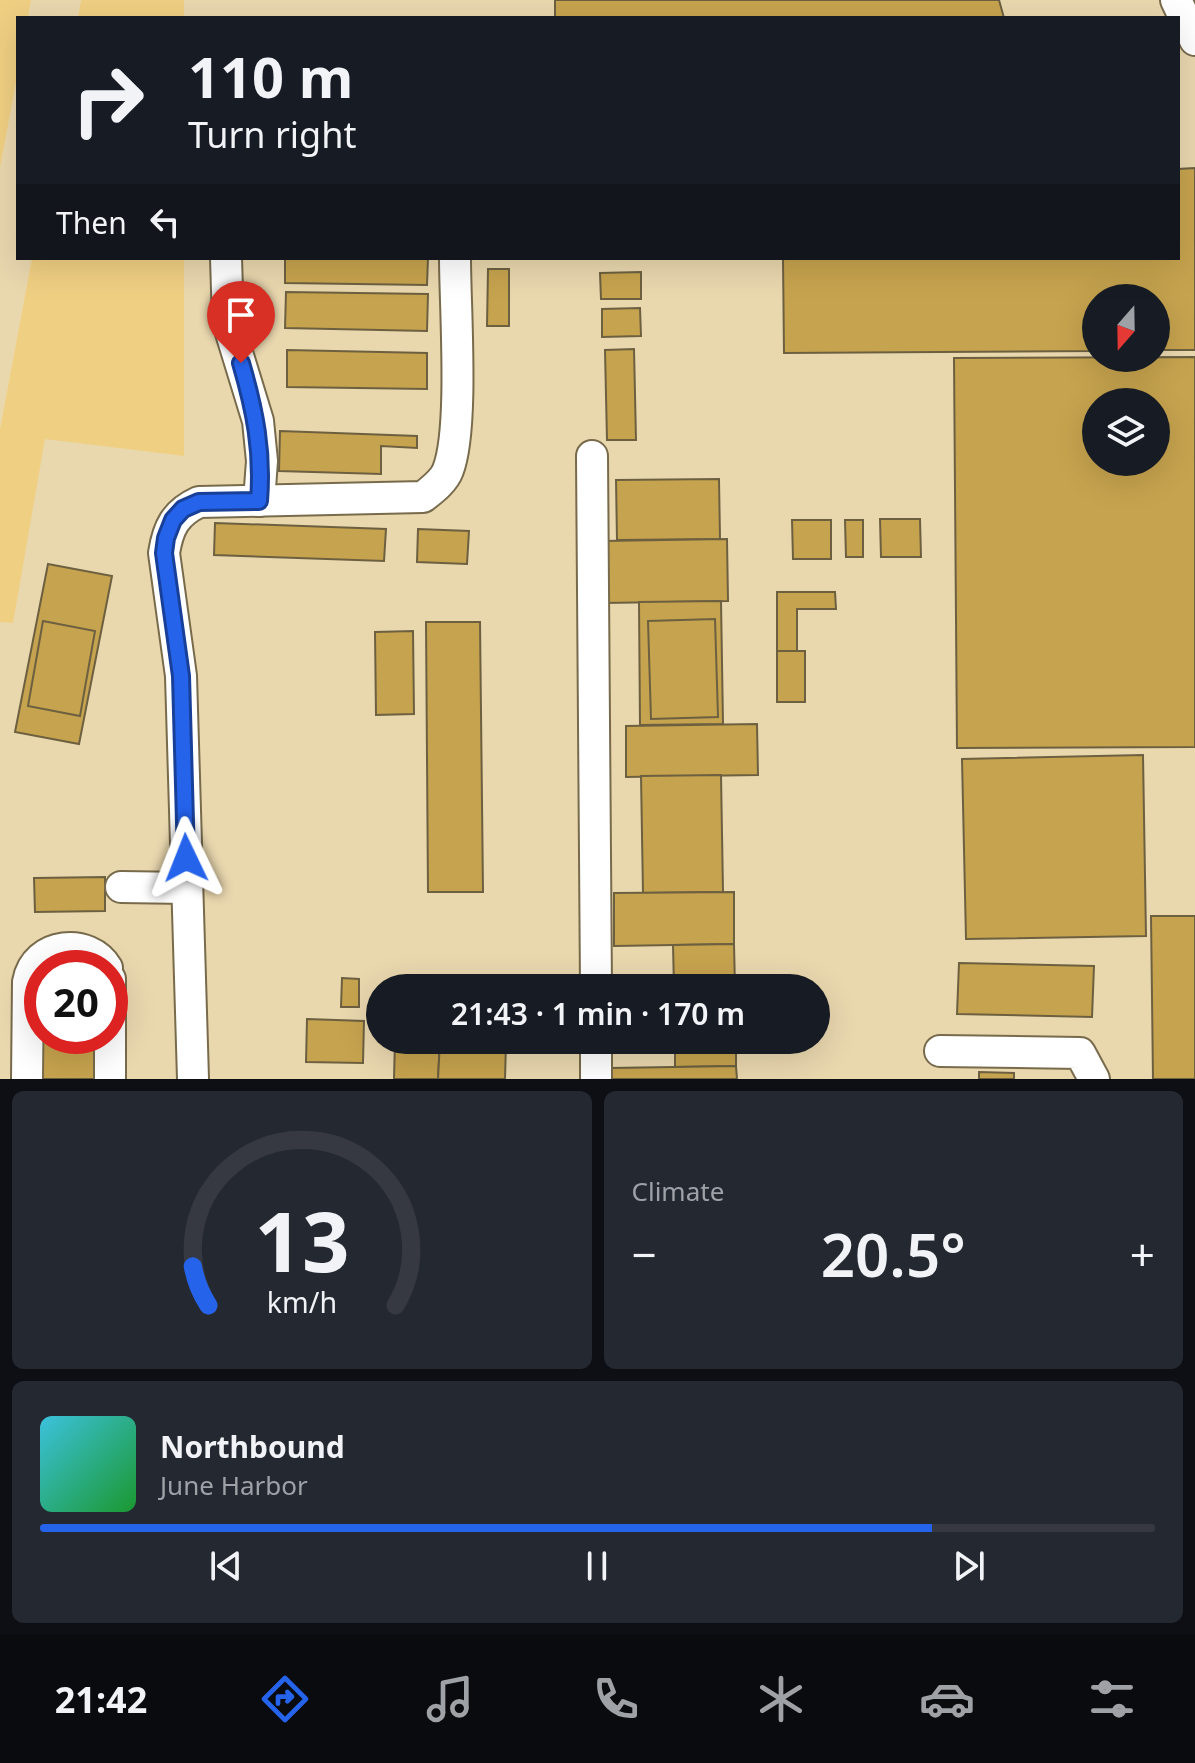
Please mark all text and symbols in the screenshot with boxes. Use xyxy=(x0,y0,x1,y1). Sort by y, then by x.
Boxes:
text: 110 m xyxy=(188,38,353,114)
icon: right xyxy=(56,48,160,152)
text: Turn right xyxy=(188,110,356,159)
icon: left xyxy=(143,200,187,244)
text: Then xyxy=(56,202,127,243)
pin xyxy=(207,281,275,363)
north arrow xyxy=(1082,284,1170,372)
map controls xyxy=(1082,284,1170,476)
icon: arrive xyxy=(219,293,263,337)
button: layers xyxy=(1082,388,1170,476)
position arrow xyxy=(144,816,228,900)
speed limit sign: 20 xyxy=(24,950,128,1054)
text: 21:43 · 1 min · 170 m xyxy=(451,993,745,1034)
text: Climate xyxy=(632,1173,724,1209)
text: 13 xyxy=(254,1183,349,1296)
text: 20.5° xyxy=(821,1213,966,1295)
text: − xyxy=(632,1224,657,1284)
text: + xyxy=(1130,1224,1155,1284)
text: km/h xyxy=(267,1282,337,1321)
text: Northbound xyxy=(160,1426,345,1467)
text: June Harbor xyxy=(160,1467,308,1503)
icon: previous xyxy=(204,1544,248,1588)
icon: pause xyxy=(575,1544,619,1588)
icon: next xyxy=(947,1544,991,1588)
icon: directions xyxy=(257,1671,313,1727)
icon: music xyxy=(422,1671,478,1727)
icon: phone xyxy=(588,1671,644,1727)
icon: climate xyxy=(753,1671,809,1727)
icon: car xyxy=(919,1671,975,1727)
icon: filters xyxy=(1084,1671,1140,1727)
text: 21:42 xyxy=(55,1675,147,1724)

